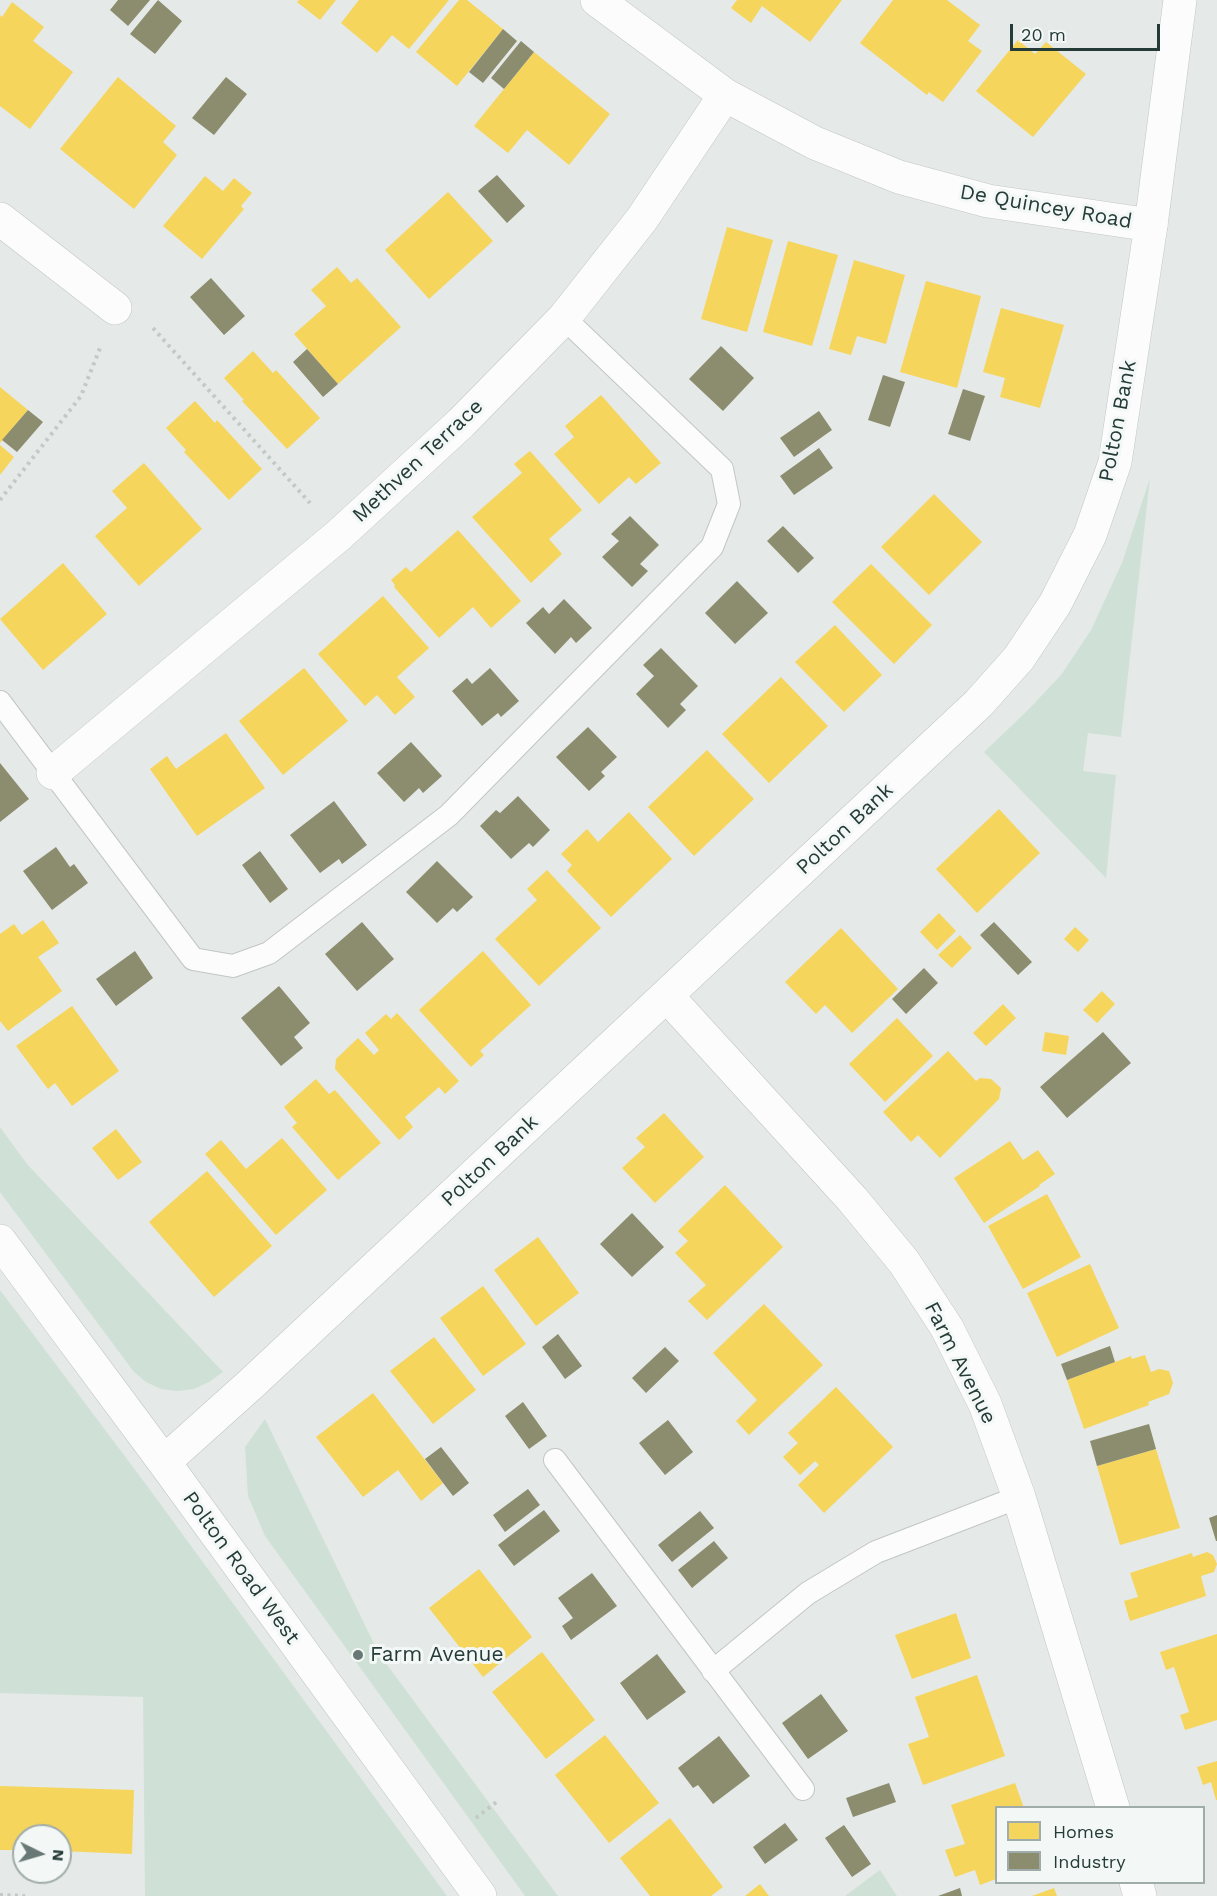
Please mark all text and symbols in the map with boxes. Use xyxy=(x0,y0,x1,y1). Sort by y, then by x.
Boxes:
scale bar xyxy=(1013,12,1163,50)
text: 20 m xyxy=(1021,24,1066,45)
street label: De Quincey Road xyxy=(958,179,1134,235)
street label: Polton Bank xyxy=(1094,358,1142,484)
street label: Methven Terrace xyxy=(347,394,489,528)
street label: Polton Bank xyxy=(791,778,899,880)
street label: Polton Bank xyxy=(436,1110,544,1212)
street label: Farm Avenue xyxy=(918,1298,1002,1428)
street label: Polton Road West xyxy=(177,1487,305,1649)
place label: Farm Avenue xyxy=(370,1642,504,1668)
marker: Farm Avenue xyxy=(351,1648,365,1662)
legend xyxy=(995,1806,1205,1884)
text: Homes xyxy=(1053,1821,1114,1842)
north arrow xyxy=(12,1824,72,1884)
text: N xyxy=(48,1849,68,1862)
text: Industry xyxy=(1053,1851,1125,1872)

